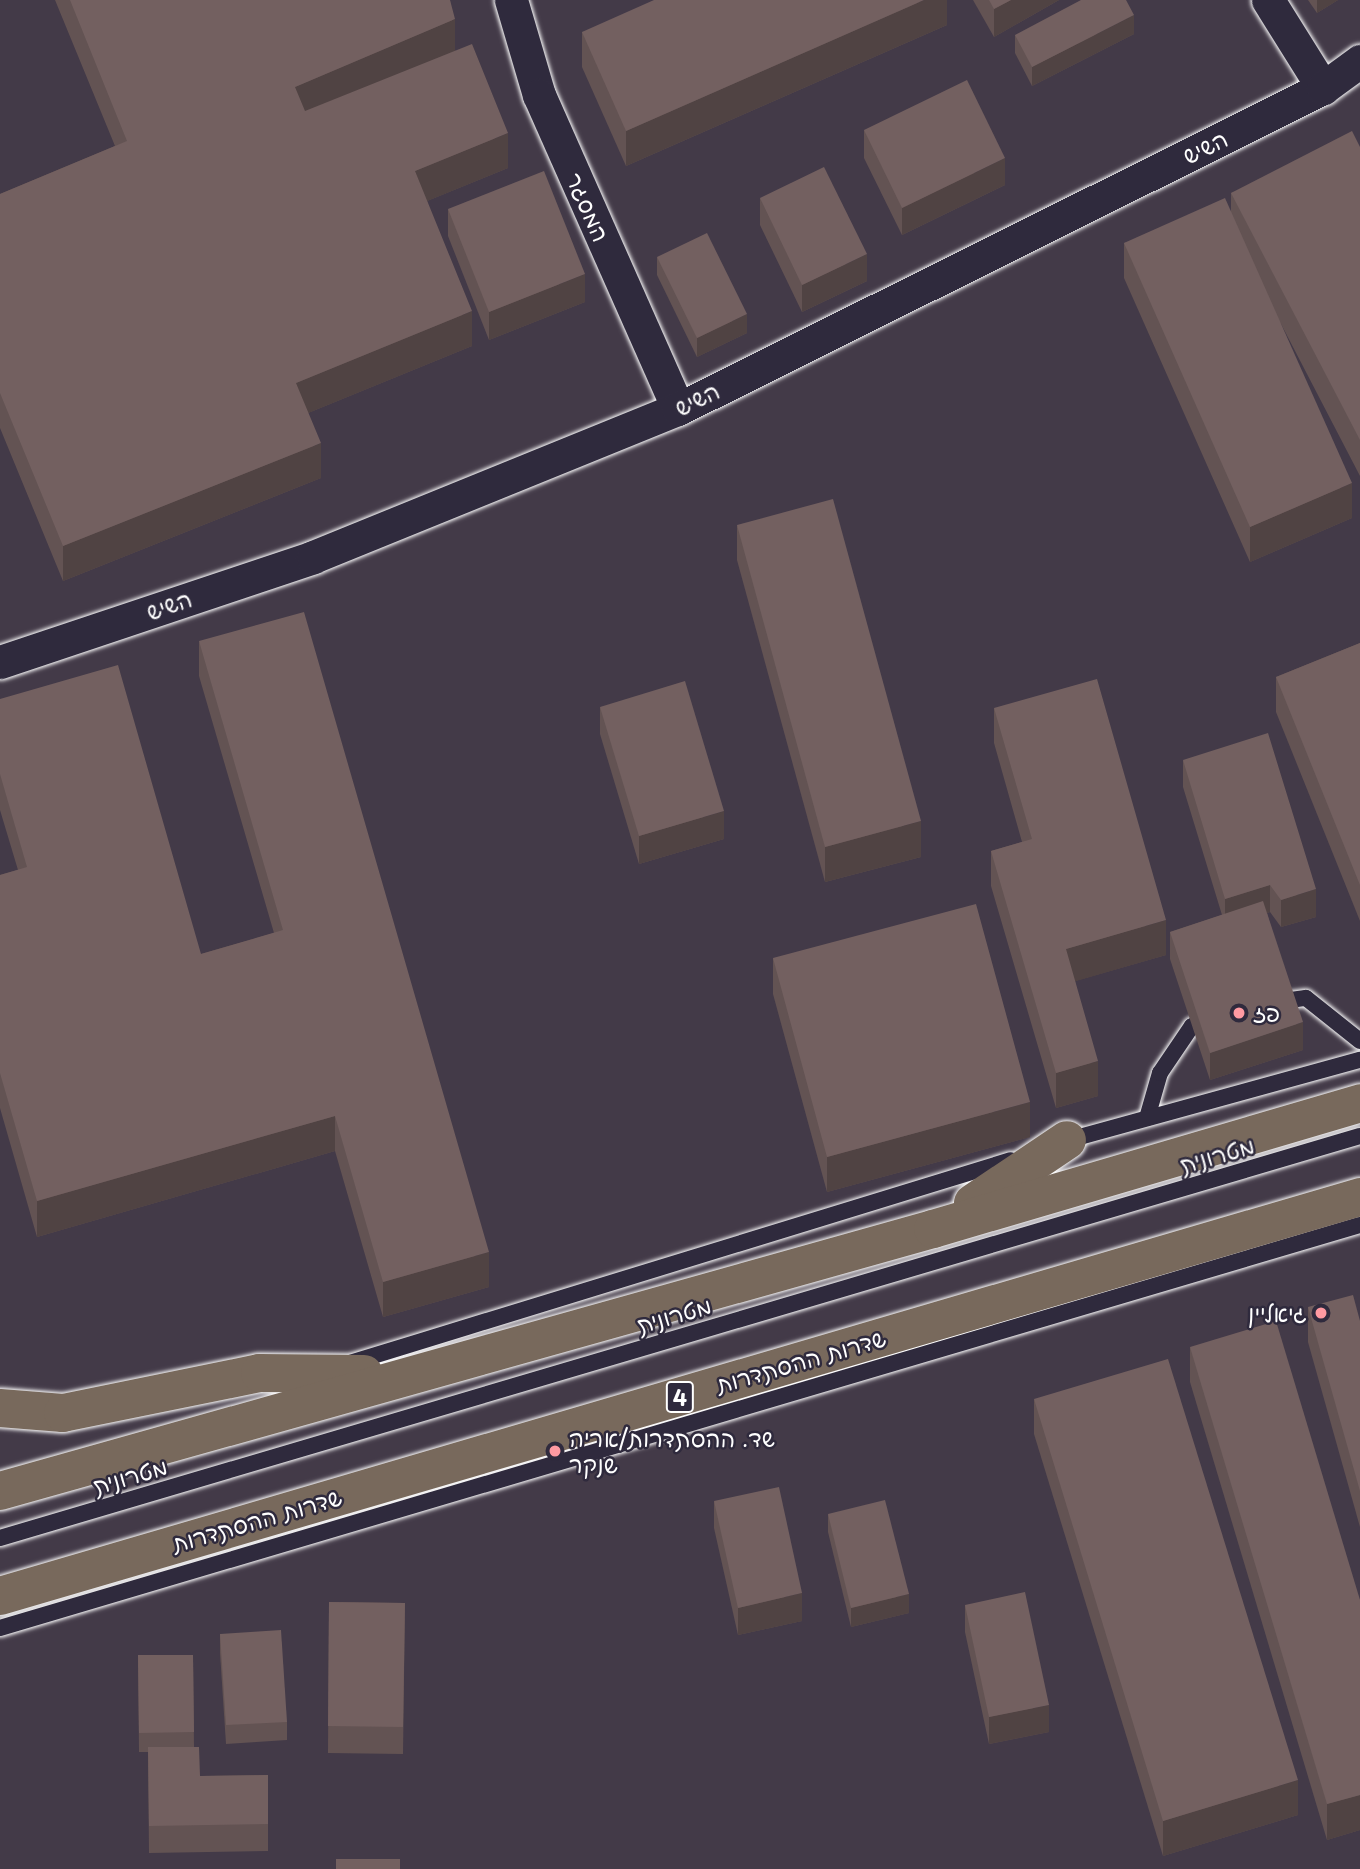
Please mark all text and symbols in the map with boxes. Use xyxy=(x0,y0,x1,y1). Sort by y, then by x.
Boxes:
street label: השיש xyxy=(1178,124,1232,170)
street label: המסגר xyxy=(561,168,615,246)
street label: השיש xyxy=(670,376,724,422)
street label: השיש xyxy=(143,584,195,626)
place label: פז xyxy=(1253,999,1280,1027)
marker: פז xyxy=(1231,1005,1247,1021)
street label: מטרונית xyxy=(1176,1131,1258,1179)
street label: מטרונית xyxy=(633,1291,715,1339)
place label: גיאליין xyxy=(1248,1299,1307,1327)
marker: גיאליין xyxy=(1313,1305,1329,1321)
street label: שדרות ההסתדרות xyxy=(713,1324,889,1398)
road number: 4 xyxy=(664,1380,696,1414)
place label: שד. ההסתדרות/אריה שנקר xyxy=(569,1424,775,1478)
marker: שד. ההסתדרות/אריה שנקר xyxy=(547,1443,563,1459)
street label: מטרונית xyxy=(89,1452,171,1500)
street label: שדרות ההסתדרות xyxy=(169,1483,345,1557)

